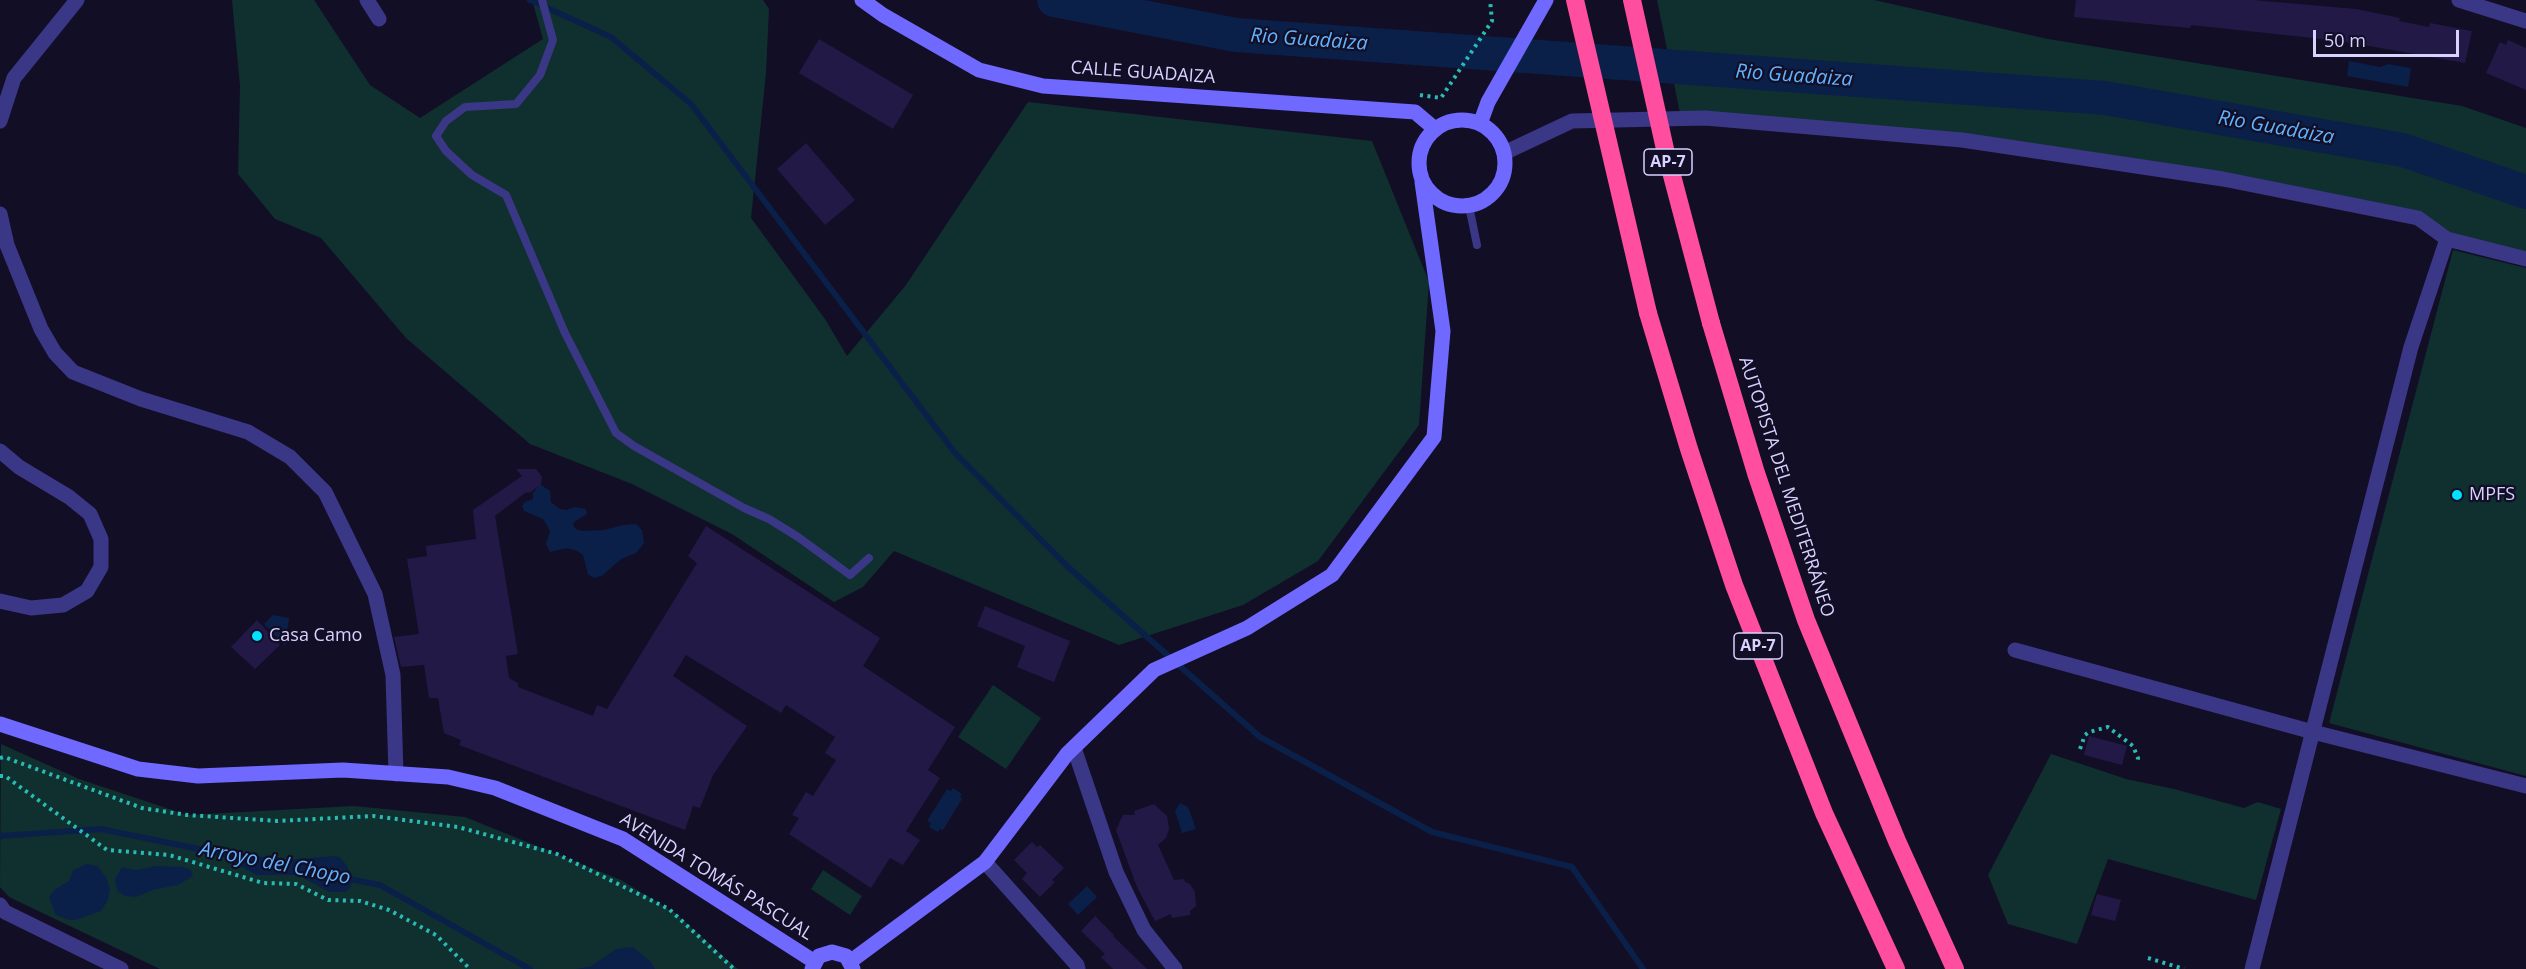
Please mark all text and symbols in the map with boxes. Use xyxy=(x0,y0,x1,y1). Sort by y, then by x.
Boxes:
scale bar xyxy=(2316,18,2462,56)
water label: Rio Guadaiza xyxy=(1250,24,1368,56)
text: 50 m xyxy=(2324,28,2366,52)
street label: CALLE GUADAIZA xyxy=(1070,57,1216,89)
water label: Rio Guadaiza xyxy=(1735,60,1853,92)
water label: Rio Guadaiza xyxy=(2216,106,2336,150)
road number: AP-7 xyxy=(1644,149,1692,175)
street label: AUTOPISTA DEL MEDITERRÁNEO xyxy=(1734,354,1838,620)
place label: MPFS xyxy=(2469,484,2515,506)
marker: MPFS xyxy=(2450,488,2464,502)
place label: Casa Camo xyxy=(269,625,362,647)
marker: Casa Camo xyxy=(250,629,264,643)
road number: AP-7 xyxy=(1734,633,1782,659)
street label: AVENIDA TOMÁS PASCUAL xyxy=(616,809,816,945)
water label: Arroyo del Chopo xyxy=(198,838,352,890)

